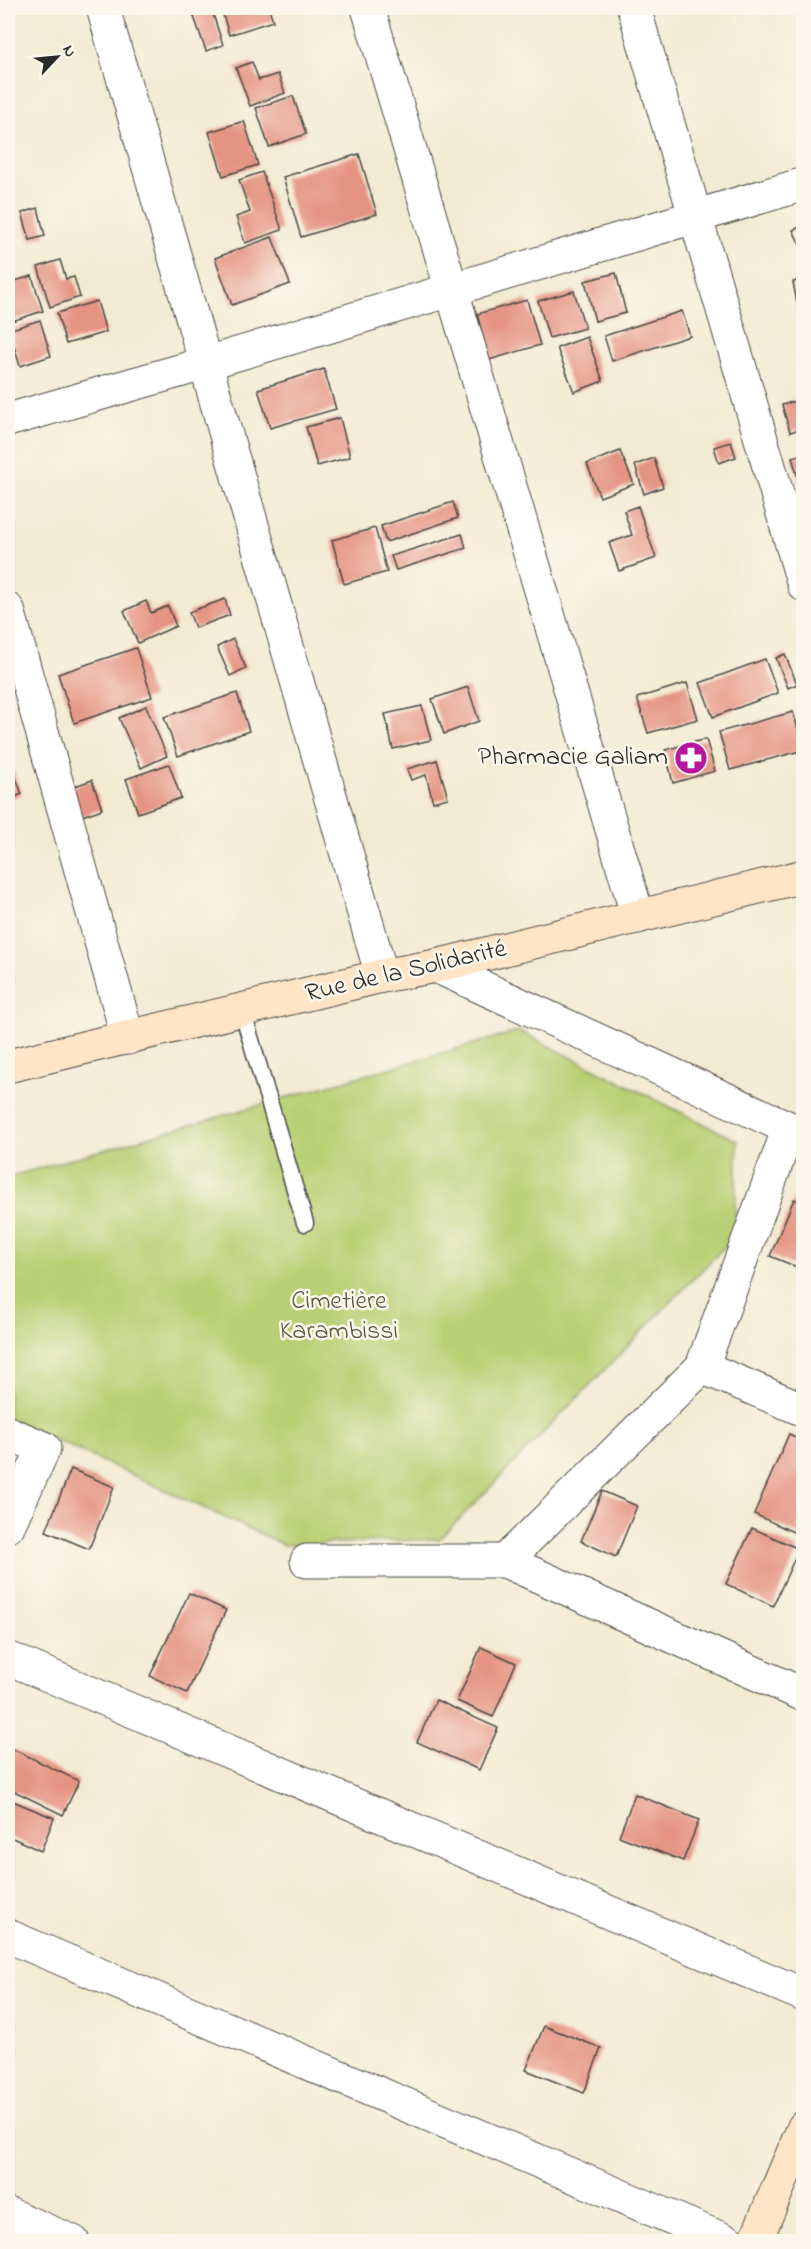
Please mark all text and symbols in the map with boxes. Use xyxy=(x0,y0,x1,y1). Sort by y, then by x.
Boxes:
north arrow xyxy=(27,27,87,87)
text: N xyxy=(56,41,82,62)
place label: Pharmacie Galiam xyxy=(478,739,668,777)
pharmacy icon: Pharmacie Galiam xyxy=(673,740,709,776)
street label: Rue de la Solidarité xyxy=(302,930,511,1014)
park label: Cimetière Karambissi xyxy=(280,1283,398,1351)

